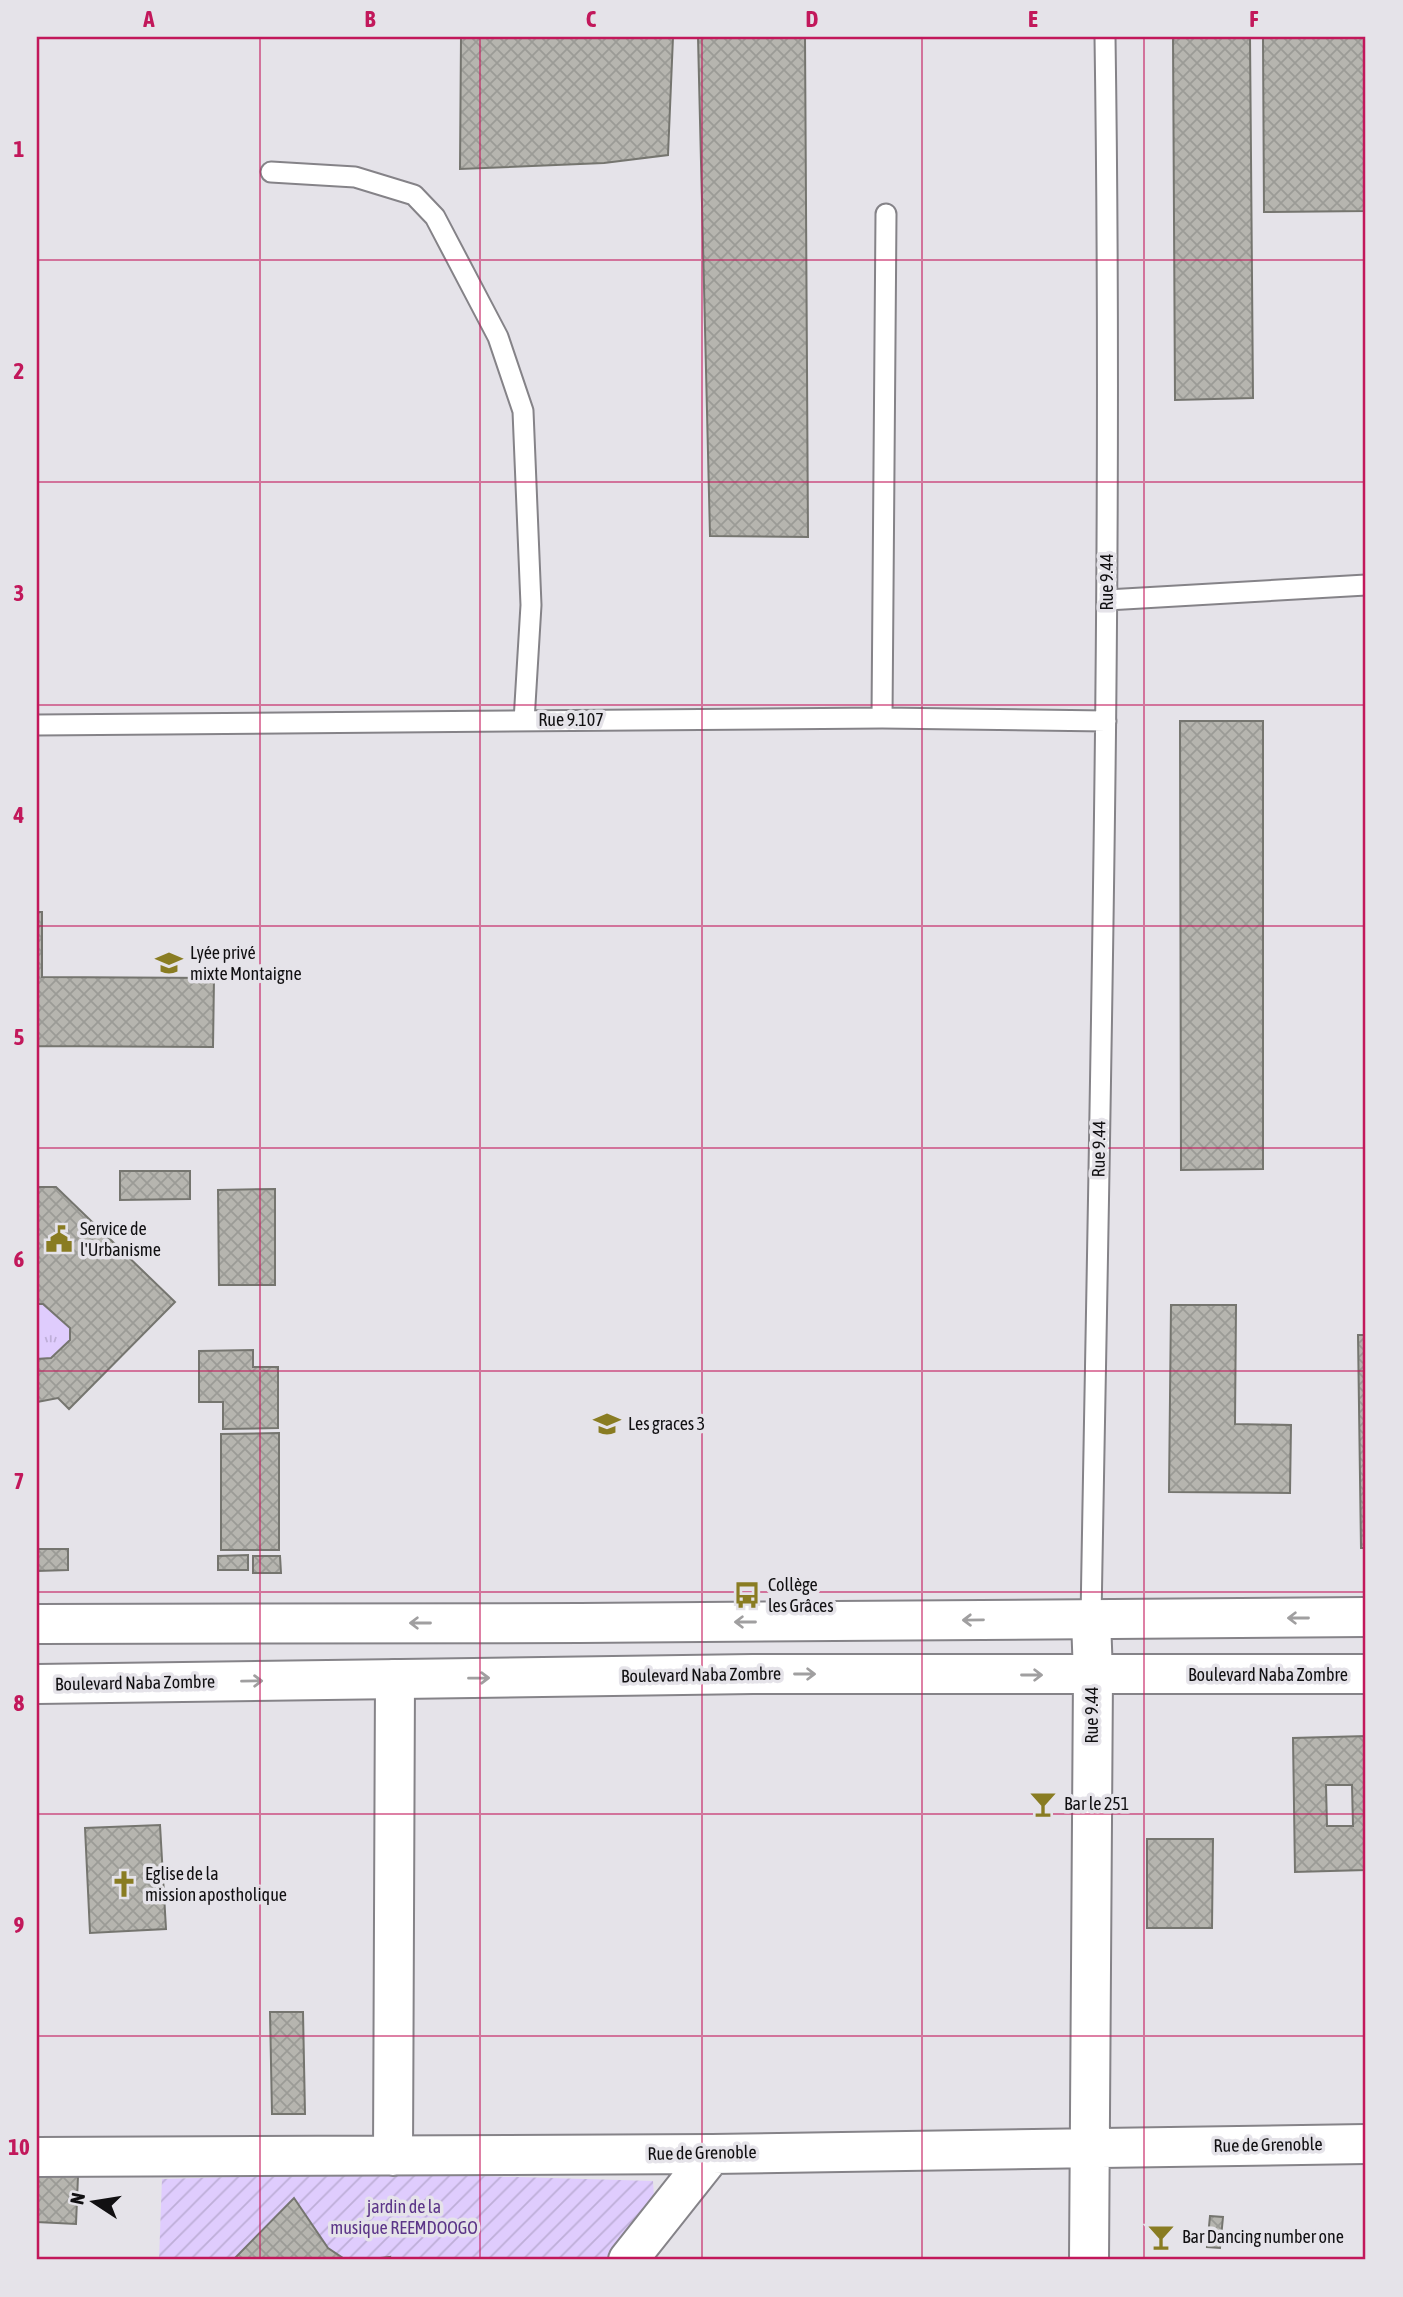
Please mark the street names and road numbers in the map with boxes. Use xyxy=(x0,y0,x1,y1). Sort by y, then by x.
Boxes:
street label: Rue 9.44 xyxy=(1096,554,1117,610)
street label: Rue 9.107 xyxy=(538,709,604,730)
street label: Rue 9.44 xyxy=(1088,1120,1109,1178)
street label: Boulevard Naba Zombre xyxy=(621,1663,781,1686)
street label: Boulevard Naba Zombre xyxy=(1188,1664,1348,1685)
street label: Boulevard Naba Zombre xyxy=(55,1671,215,1694)
street label: Rue 9.44 xyxy=(1081,1687,1102,1743)
street label: Rue de Grenoble xyxy=(1213,2133,1323,2156)
street label: Rue de Grenoble xyxy=(647,2141,757,2164)

